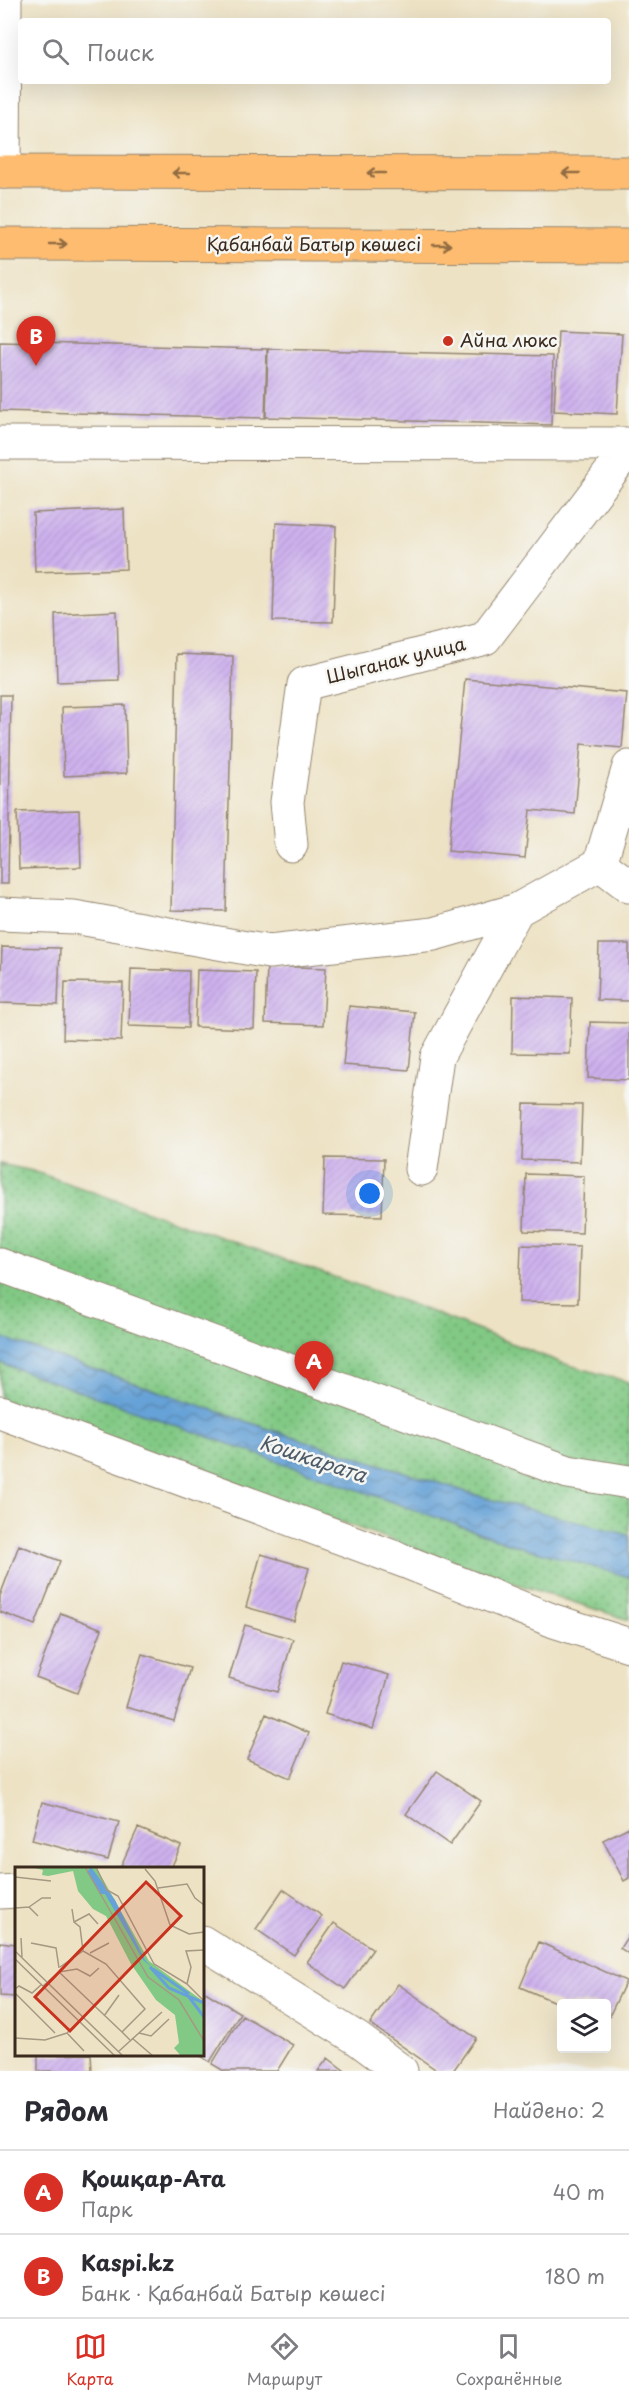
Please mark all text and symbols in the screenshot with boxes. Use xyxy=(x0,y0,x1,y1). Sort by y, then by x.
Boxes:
search box xyxy=(18,18,611,84)
icon: search xyxy=(39,35,72,68)
text: Поиск xyxy=(87,35,154,68)
one-way arrow xyxy=(171,167,191,178)
one-way arrow xyxy=(366,167,386,179)
one-way arrow xyxy=(561,167,581,179)
street label: Қабанбай Батыр көшесі xyxy=(207,230,421,257)
one-way arrow xyxy=(48,238,68,250)
one-way arrow xyxy=(432,239,452,251)
pin: B xyxy=(16,316,56,366)
place label: Айна люкс xyxy=(460,326,557,353)
marker: Айна люкс xyxy=(441,334,455,348)
street label: Шыганак улица xyxy=(323,629,469,690)
your location xyxy=(355,1179,384,1208)
pin: A xyxy=(294,1342,334,1391)
water label: Кошкарата xyxy=(256,1427,372,1490)
inset map xyxy=(15,1867,204,2056)
map controls xyxy=(557,1999,611,2053)
button: layers xyxy=(557,1999,611,2053)
text: Рядом xyxy=(24,2091,109,2130)
text: Найдено: 2 xyxy=(493,2095,605,2125)
text: Қошқар-Ата xyxy=(81,2161,226,2194)
text: A xyxy=(36,2177,51,2207)
text: 40 m xyxy=(553,2177,605,2207)
text: Парк xyxy=(81,2194,133,2224)
text: Kaspi.kz xyxy=(81,2245,174,2278)
text: B xyxy=(37,2261,50,2291)
text: 180 m xyxy=(545,2261,605,2291)
text: Банк · Қабанбай Батыр көшесі xyxy=(81,2278,385,2308)
tab: Карта xyxy=(67,2330,114,2390)
tab: Маршрут xyxy=(247,2330,322,2390)
tab: Сохранённые xyxy=(455,2330,562,2390)

